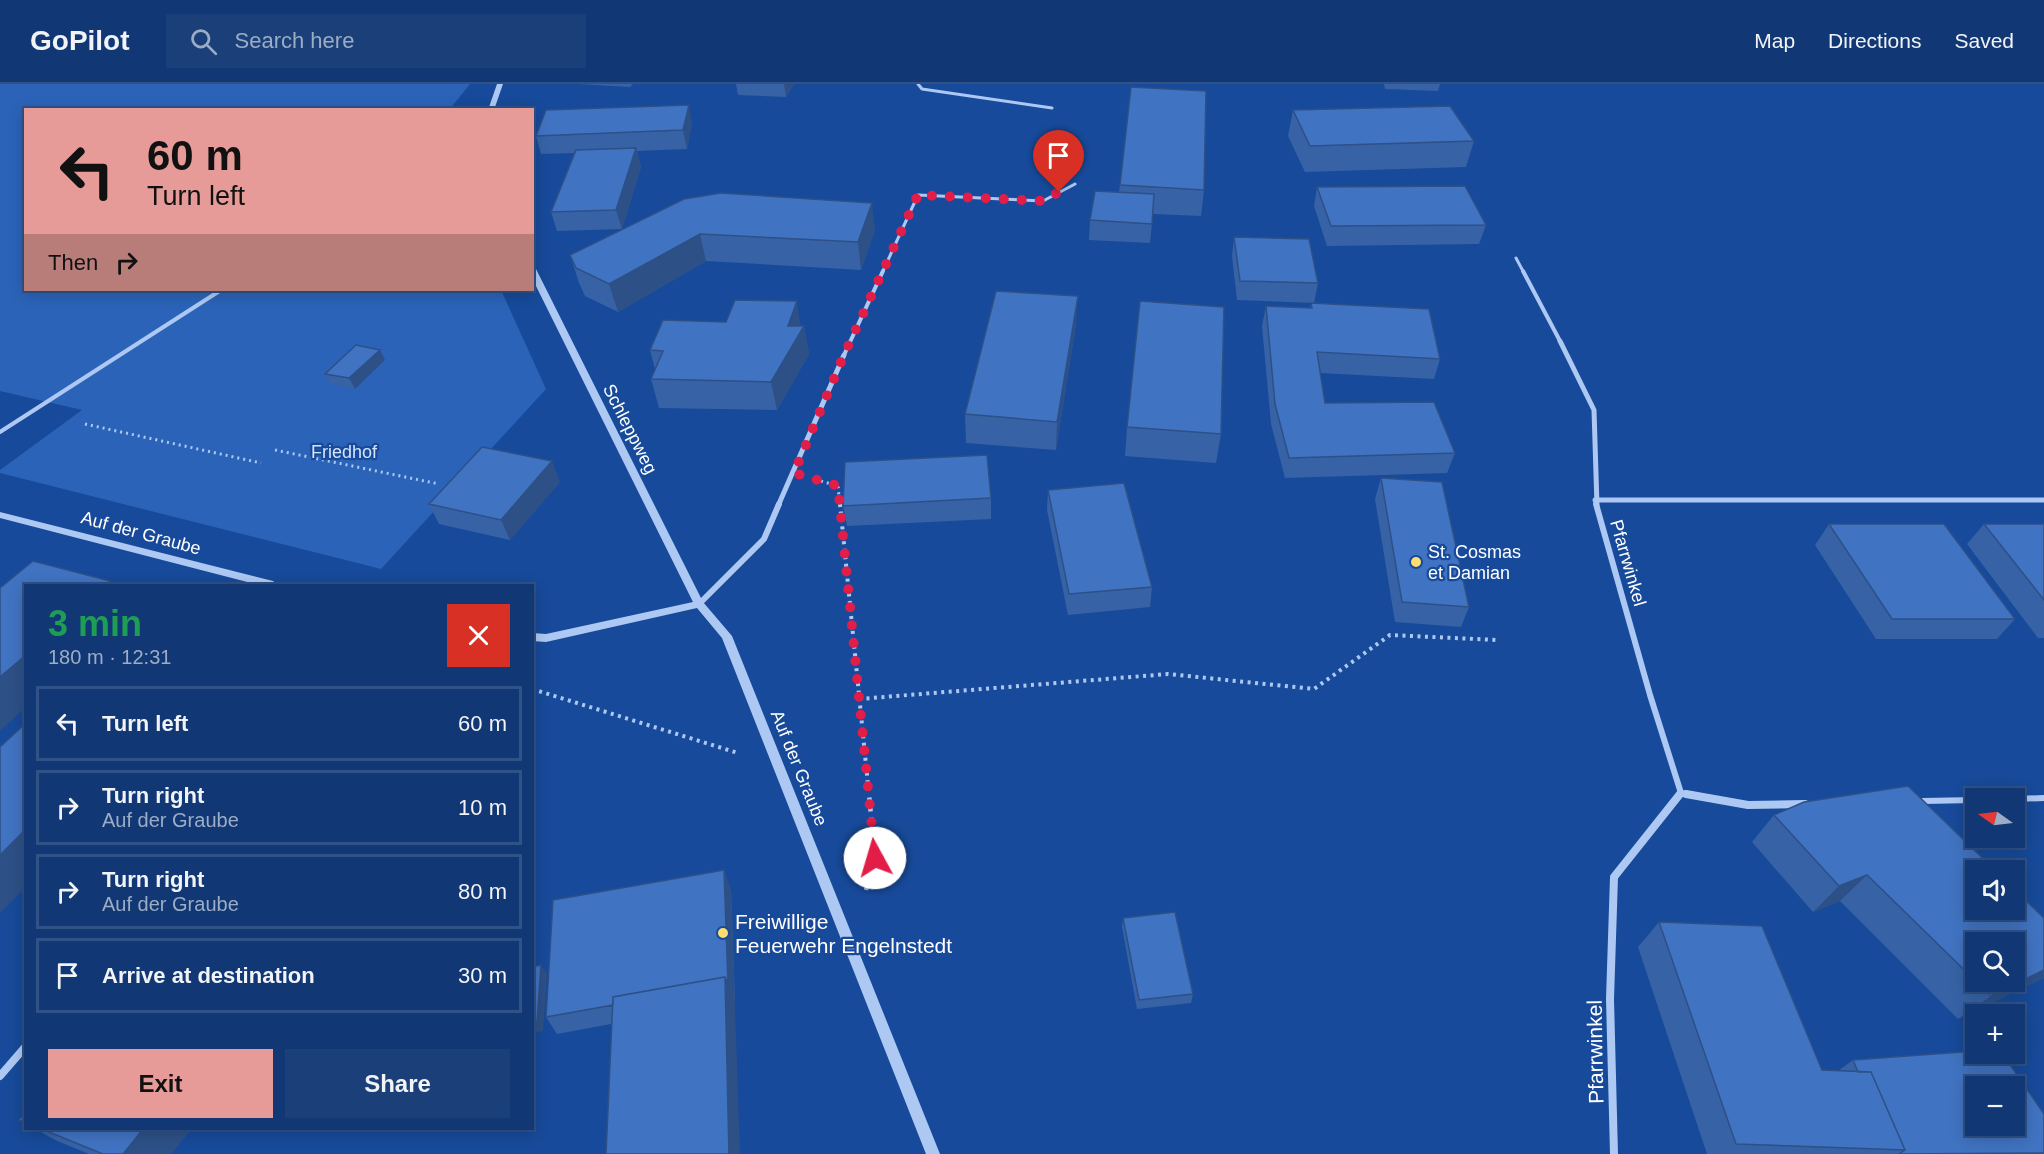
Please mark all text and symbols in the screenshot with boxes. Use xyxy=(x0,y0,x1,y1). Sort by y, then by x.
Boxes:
search box xyxy=(166,14,586,68)
text: GoPilot xyxy=(30,25,130,56)
icon: search xyxy=(187,25,220,58)
text: Search here xyxy=(235,28,354,53)
text: Map xyxy=(1754,29,1795,52)
text: Directions xyxy=(1828,29,1921,52)
text: Saved xyxy=(1954,29,2014,52)
pin xyxy=(1033,130,1084,192)
icon: left xyxy=(48,132,126,210)
text: 60 m xyxy=(147,132,243,179)
icon: arrive xyxy=(1042,139,1075,172)
text: Turn left xyxy=(147,181,245,211)
icon: right xyxy=(110,246,143,279)
text: Then xyxy=(48,250,98,275)
street label: Schleppweg xyxy=(599,381,661,477)
park label: Friedhof xyxy=(311,442,378,462)
street label: Auf der Graube xyxy=(79,507,203,559)
street label: Pfarrwinkel xyxy=(1606,517,1650,609)
place label: St. Cosmas et Damian xyxy=(1428,542,1521,583)
marker: St. Cosmas et Damian xyxy=(1409,555,1423,569)
text: 3 min xyxy=(48,603,142,644)
button: close xyxy=(447,604,510,667)
text: 180 m · 12:31 xyxy=(48,646,171,668)
icon: left xyxy=(51,707,84,740)
street label: Auf der Graube xyxy=(767,707,831,829)
text: Turn left xyxy=(102,711,188,736)
text: 60 m xyxy=(458,711,507,736)
text: Turn right xyxy=(102,783,204,808)
north arrow xyxy=(1965,788,2025,848)
map controls xyxy=(1965,788,2025,1136)
icon: right xyxy=(51,791,84,824)
text: 10 m xyxy=(458,795,507,820)
text: Auf der Graube xyxy=(102,809,239,831)
position arrow xyxy=(843,826,907,890)
button: sound xyxy=(1965,860,2025,920)
text: Turn right xyxy=(102,867,204,892)
icon: right xyxy=(51,875,84,908)
text: 80 m xyxy=(458,879,507,904)
text: Auf der Graube xyxy=(102,893,239,915)
place label: Freiwillige Feuerwehr Engelnstedt xyxy=(735,910,952,957)
marker: Freiwillige Feuerwehr Engelnstedt xyxy=(716,926,730,940)
button: search xyxy=(1965,932,2025,992)
icon: arrive xyxy=(51,959,84,992)
text: Arrive at destination xyxy=(102,963,315,988)
text: 30 m xyxy=(458,963,507,988)
street label: Pfarrwinkel xyxy=(1583,1000,1607,1104)
button: + xyxy=(1965,1004,2025,1064)
button: Exit xyxy=(48,1049,273,1118)
button: Share xyxy=(285,1049,510,1118)
button: − xyxy=(1965,1076,2025,1136)

